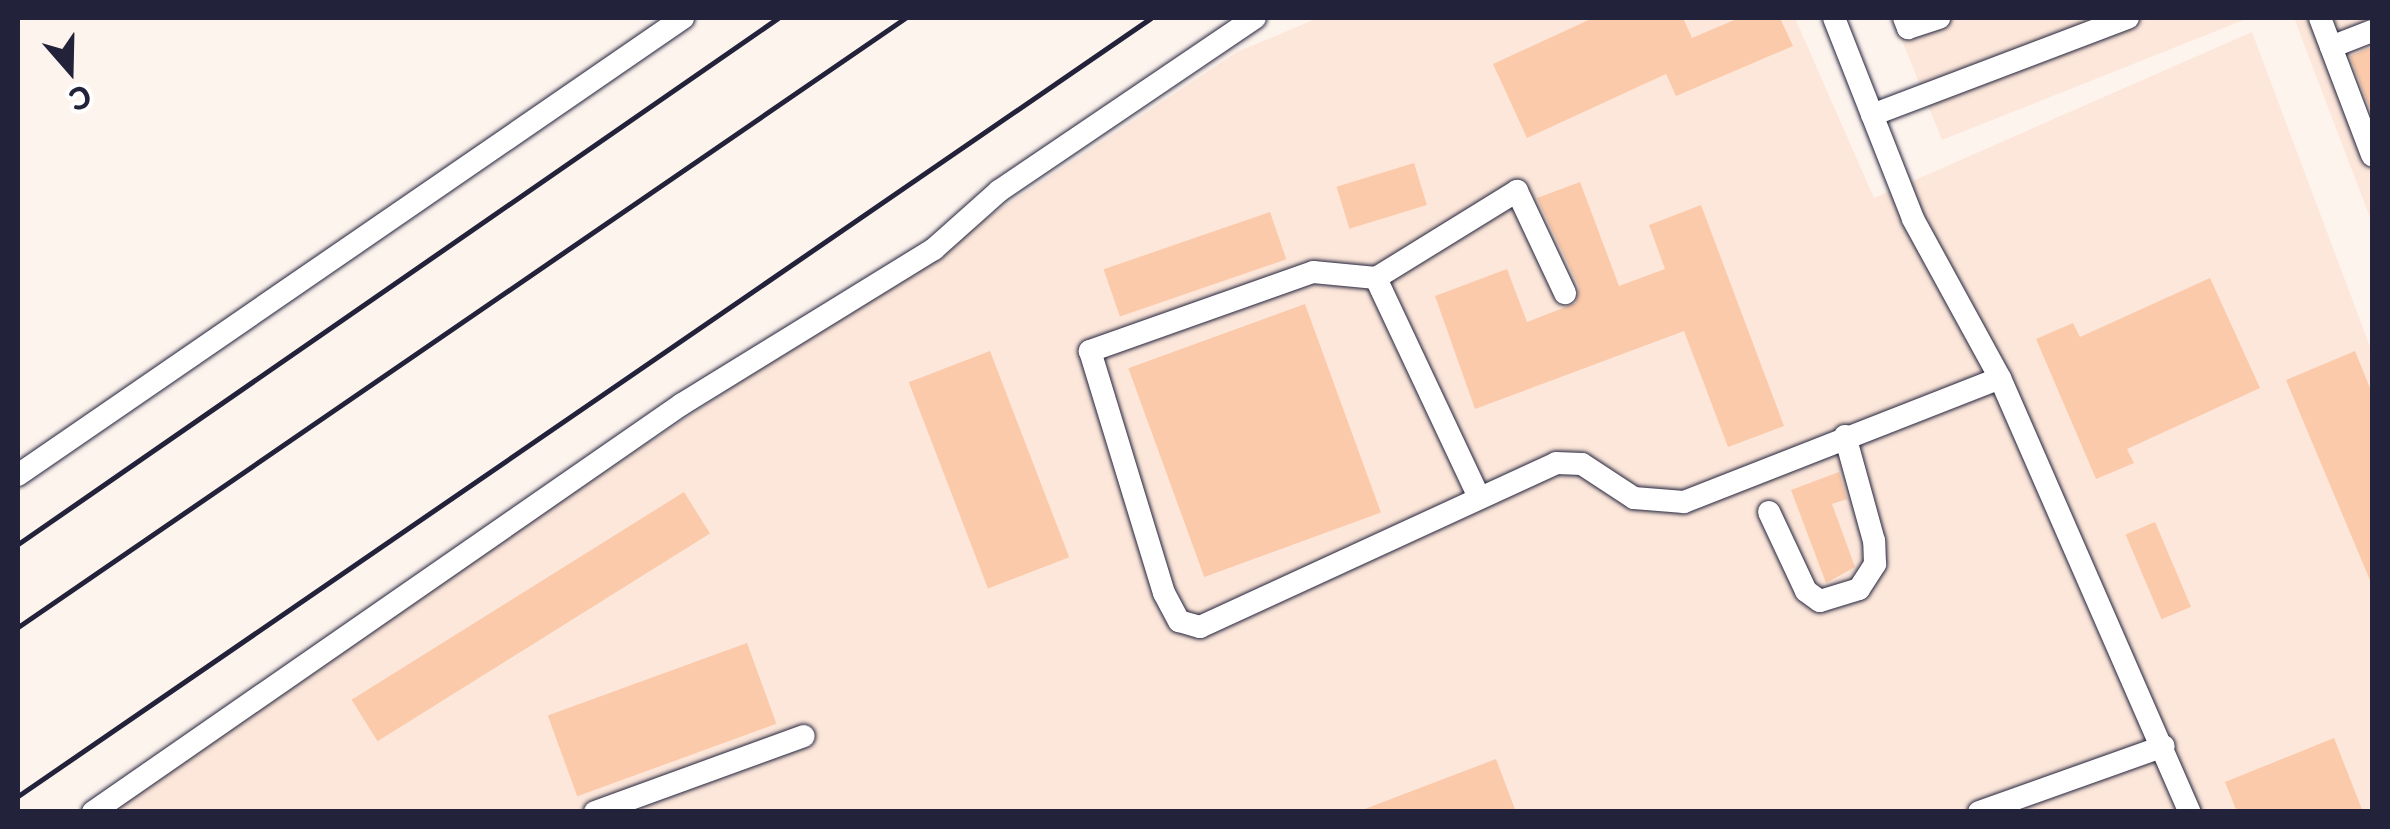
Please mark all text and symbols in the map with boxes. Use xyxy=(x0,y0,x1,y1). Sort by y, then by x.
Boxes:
north arrow xyxy=(20,20,120,120)
text: С xyxy=(63,75,98,122)

